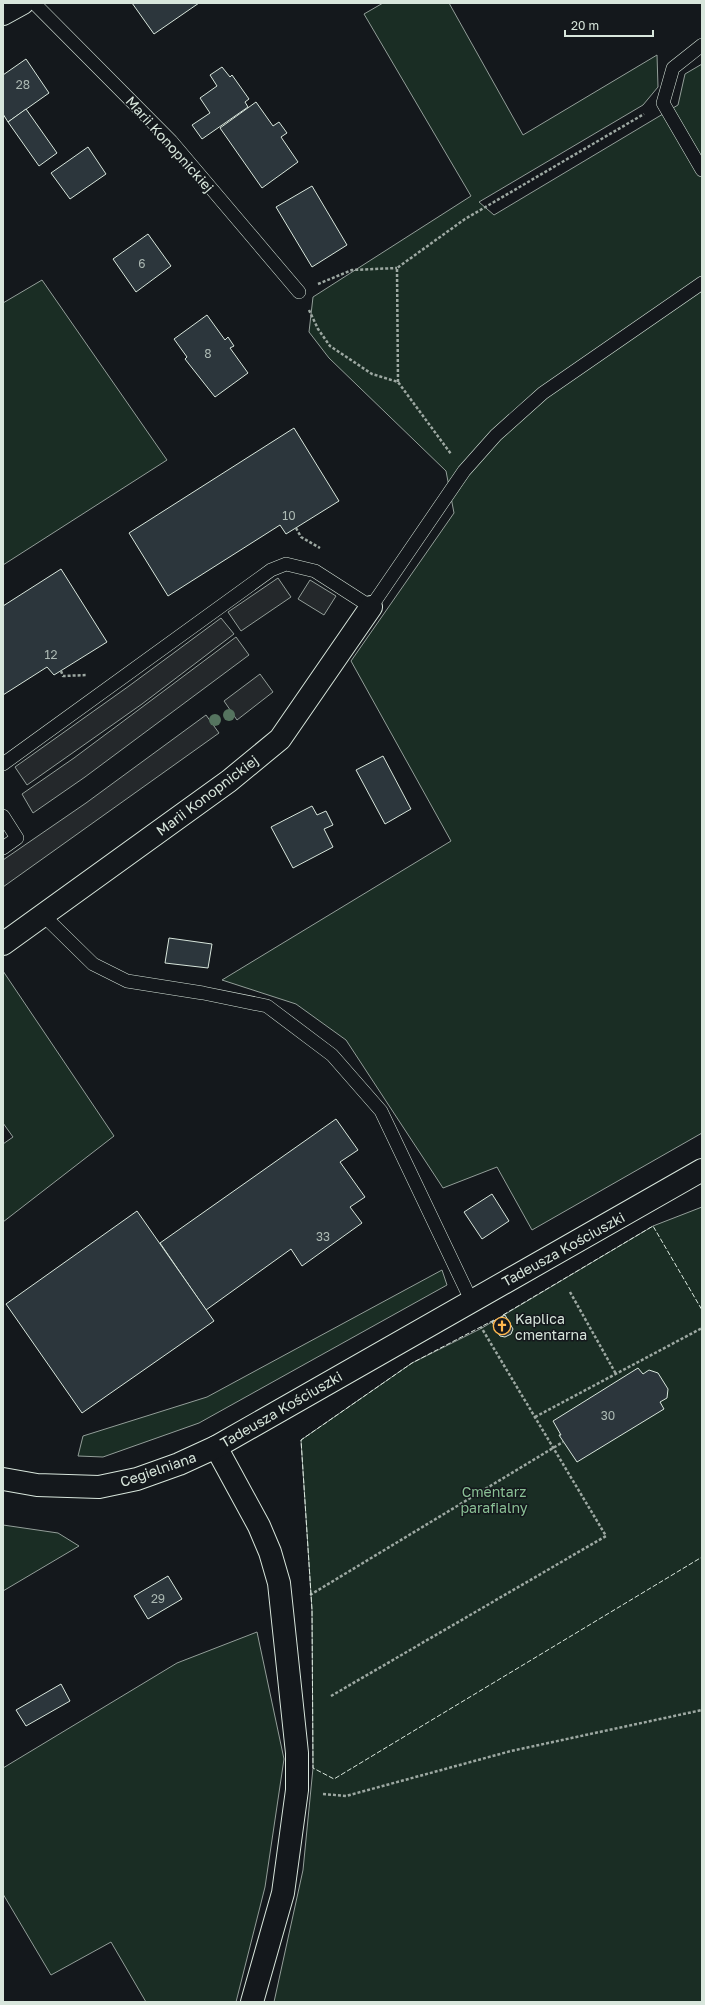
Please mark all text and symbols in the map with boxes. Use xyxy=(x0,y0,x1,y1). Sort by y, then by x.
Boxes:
scale bar xyxy=(565,12,653,38)
text: 20 m xyxy=(571,18,599,33)
house number: 28 xyxy=(16,77,30,92)
street label: Marii Konopnickiej xyxy=(122,92,218,196)
house number: 6 xyxy=(138,256,146,271)
house number: 8 xyxy=(204,346,212,361)
house number: 10 xyxy=(282,508,296,523)
house number: 12 xyxy=(45,647,57,662)
street label: Marii Konopnickiej xyxy=(153,751,261,839)
street label: Tadeusza Kościuszki xyxy=(499,1208,627,1290)
house number: 33 xyxy=(316,1229,330,1244)
place label: Kaplica cmentarna xyxy=(515,1310,587,1343)
church icon: Kaplica cmentarna xyxy=(492,1316,512,1336)
street label: Tadeusza Kościuszki xyxy=(217,1367,345,1451)
house number: 30 xyxy=(601,1408,615,1423)
street label: Cegielniana xyxy=(118,1448,198,1490)
park label: Cmentarz parafialny xyxy=(460,1483,528,1516)
house number: 29 xyxy=(151,1591,165,1606)

